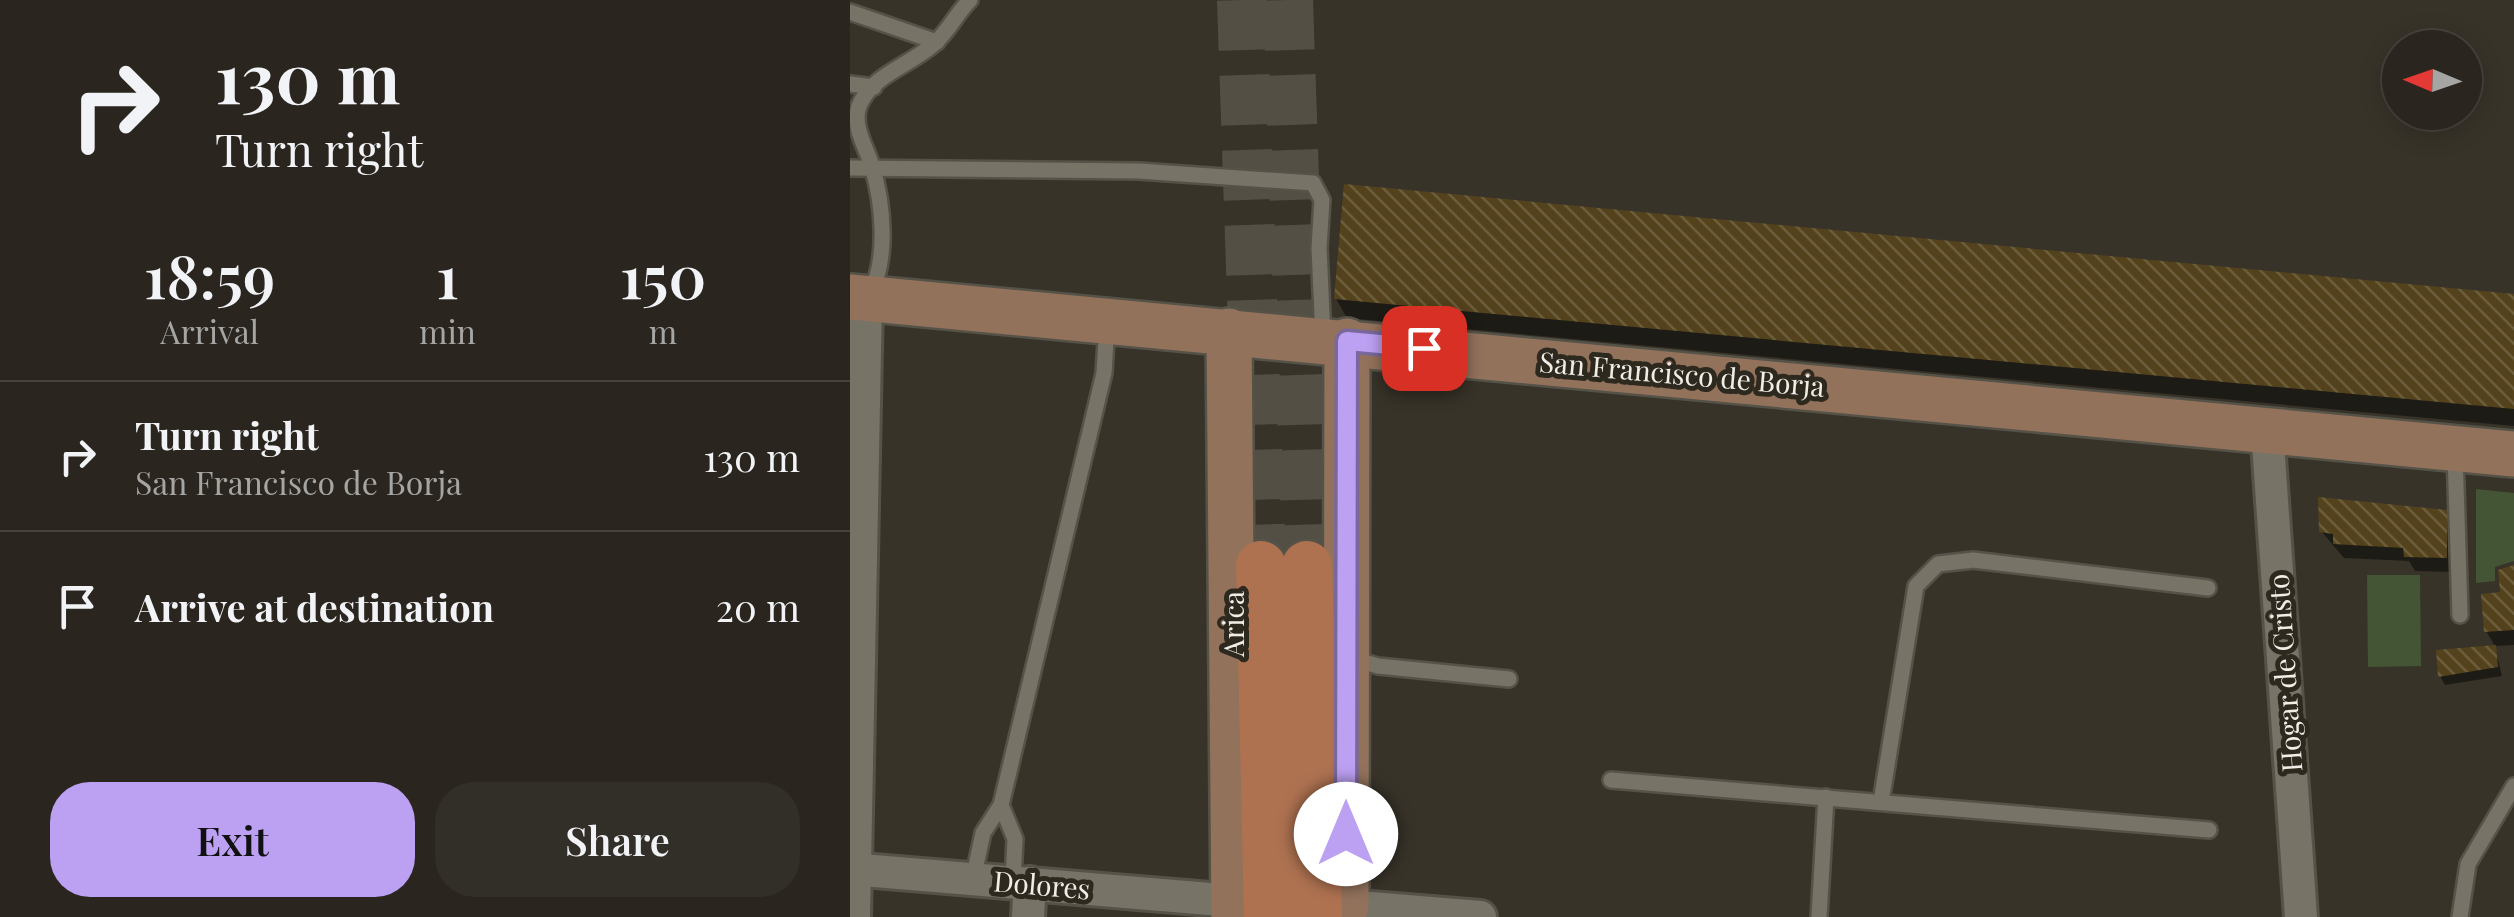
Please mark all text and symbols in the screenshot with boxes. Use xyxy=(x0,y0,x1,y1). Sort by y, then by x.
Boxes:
text: 130 m xyxy=(215,28,400,122)
north arrow xyxy=(2382,30,2482,130)
map controls xyxy=(2382,30,2482,130)
icon: right xyxy=(50,40,180,170)
text: Turn right xyxy=(215,118,423,178)
text: 18:59 xyxy=(144,234,275,314)
text: 1 xyxy=(436,234,459,314)
text: 150 xyxy=(620,234,706,314)
pin xyxy=(1382,306,1467,391)
text: Arrival xyxy=(160,309,259,352)
text: min xyxy=(419,309,476,352)
text: m xyxy=(649,309,677,352)
icon: arrive xyxy=(1397,321,1452,376)
street label: San Francisco de Borja xyxy=(1538,342,1826,404)
text: Turn right xyxy=(135,409,319,460)
icon: right xyxy=(50,429,105,484)
text: 130 m xyxy=(703,431,800,482)
text: San Francisco de Borja xyxy=(135,460,462,503)
street label: Hogar de Cristo xyxy=(2259,573,2309,773)
icon: arrive xyxy=(50,579,105,634)
text: Arrive at destination xyxy=(135,581,494,632)
text: 20 m xyxy=(716,581,800,632)
street label: Arica xyxy=(1214,591,1251,658)
button: Exit xyxy=(50,782,415,897)
button: Share xyxy=(435,782,800,897)
position arrow xyxy=(1294,782,1398,886)
street label: Dolores xyxy=(992,861,1092,907)

